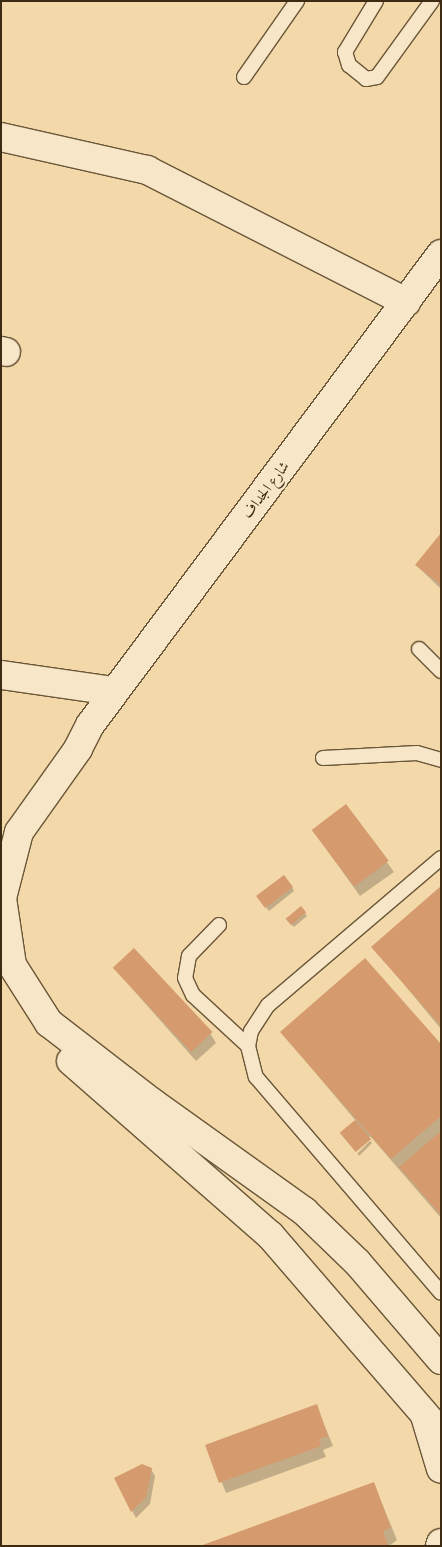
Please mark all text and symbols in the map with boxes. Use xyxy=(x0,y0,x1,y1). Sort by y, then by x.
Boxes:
street label: شارع الجداف xyxy=(239,458,293,522)

